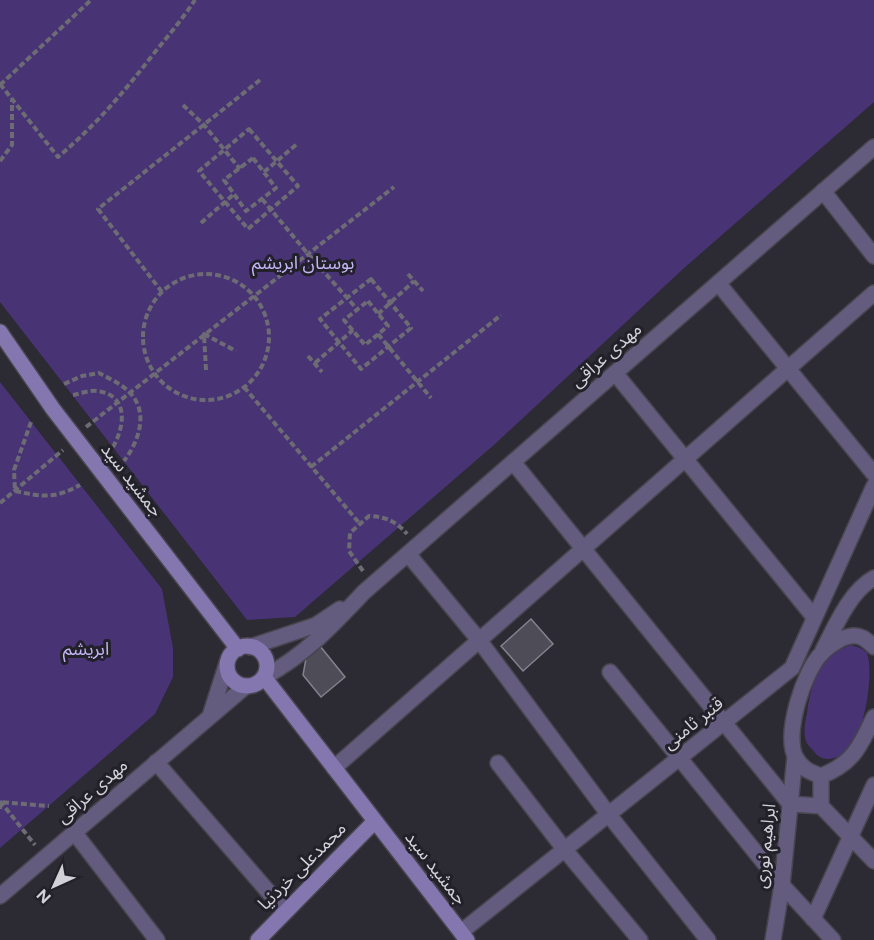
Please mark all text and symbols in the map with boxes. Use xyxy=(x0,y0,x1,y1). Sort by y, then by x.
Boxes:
park label: بوستان ابریشم xyxy=(252,252,354,276)
street label: مهدی عراقی xyxy=(566,318,646,392)
street label: جمشید سید xyxy=(96,439,168,521)
park label: ابریشم xyxy=(63,638,109,662)
street label: قنبر ثامنی xyxy=(658,692,728,754)
street label: مهدی عراقی xyxy=(52,754,132,828)
street label: ابراهیم نوری xyxy=(750,802,782,890)
street label: محمدعلی خردنیا xyxy=(253,817,351,915)
street label: جمشید سید xyxy=(400,827,472,909)
north arrow xyxy=(24,856,84,916)
text: N xyxy=(33,885,55,907)

